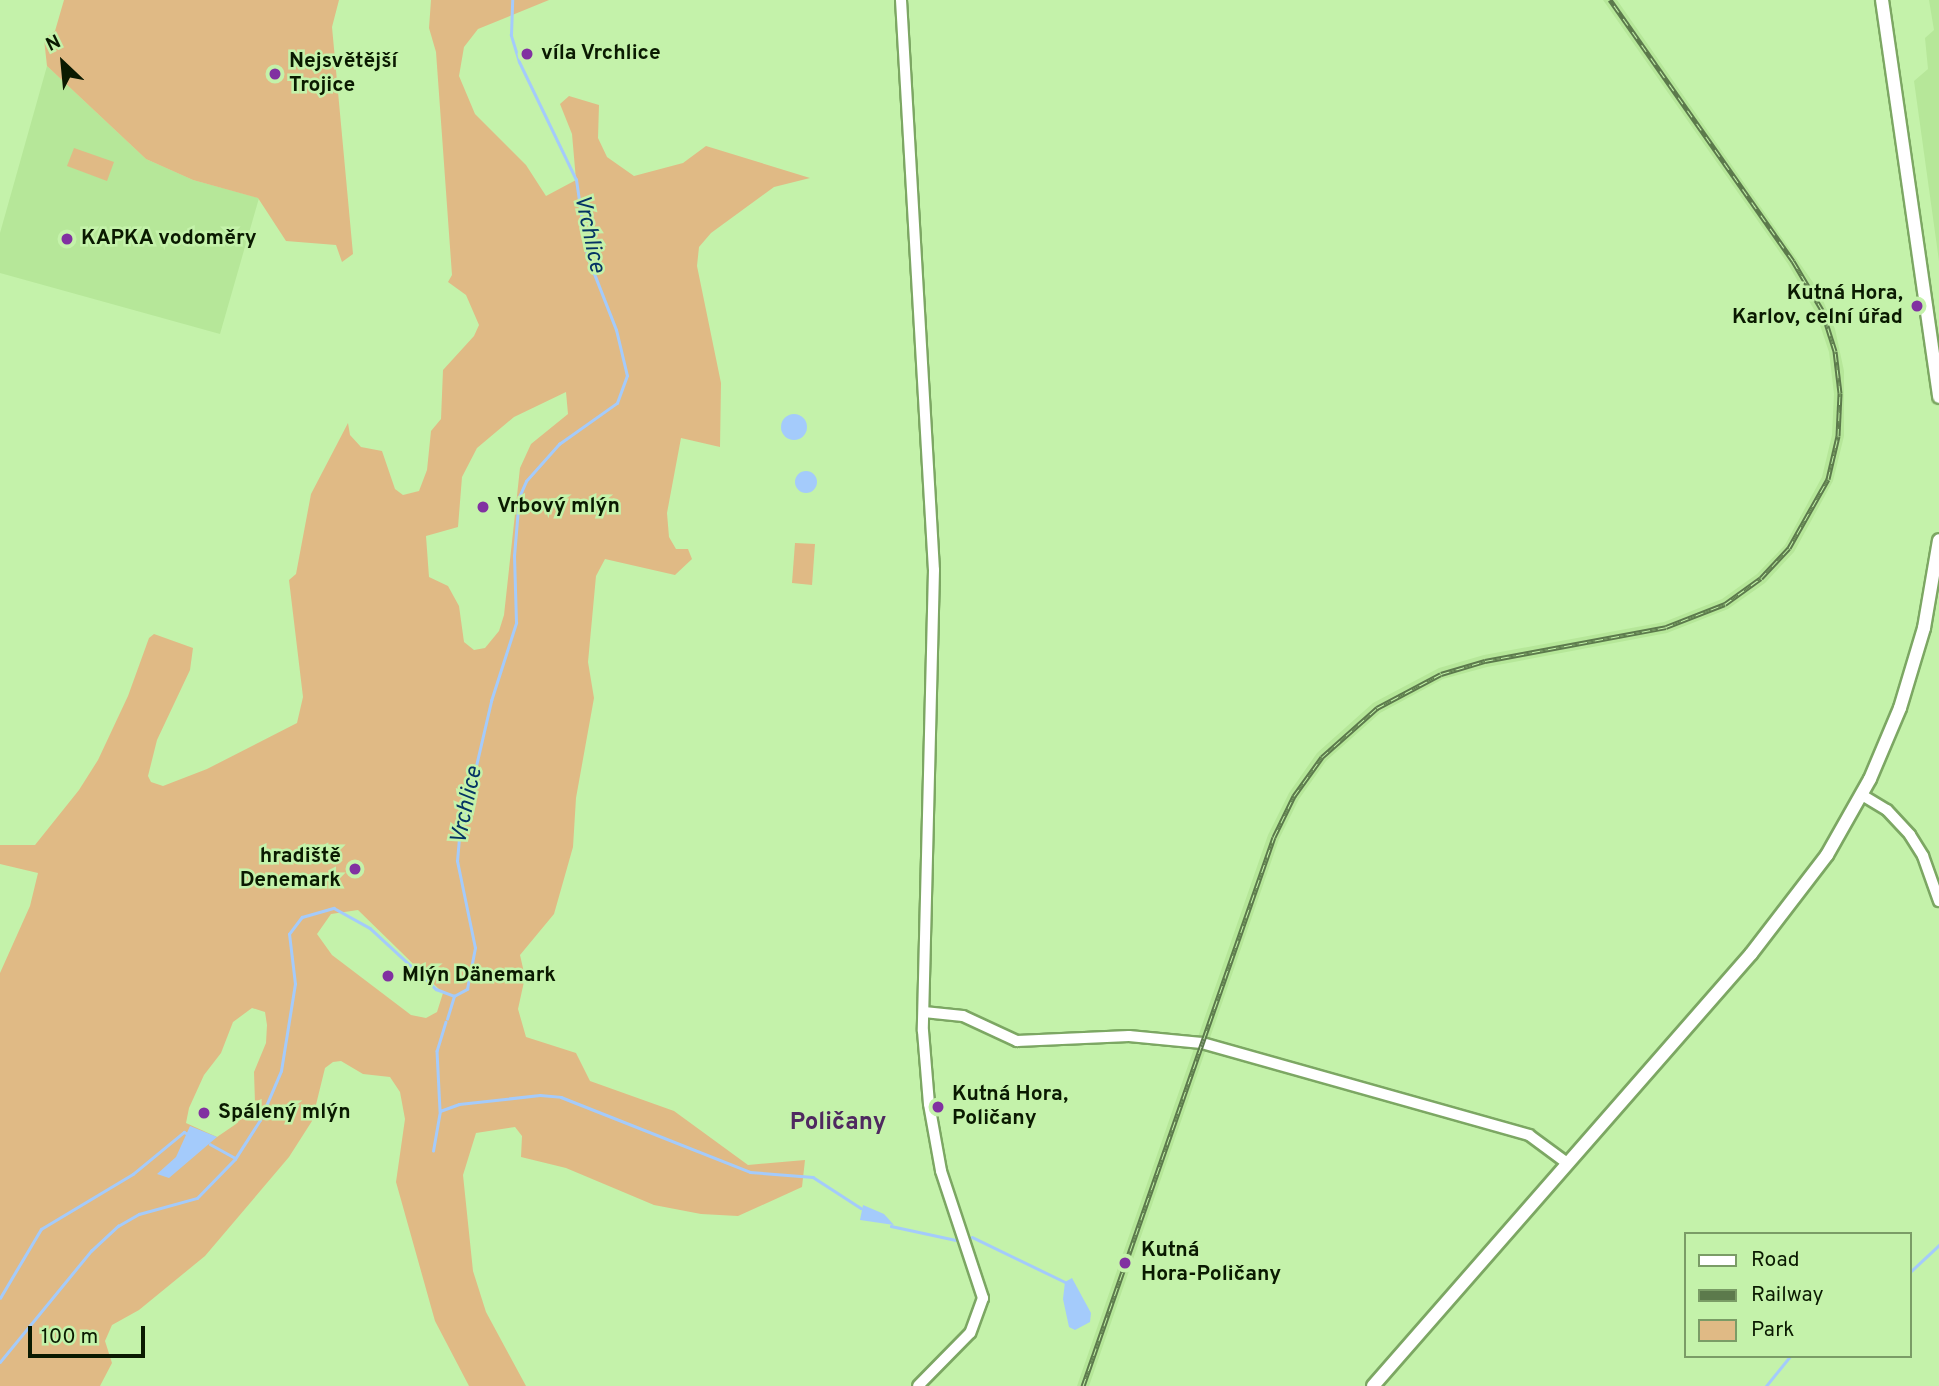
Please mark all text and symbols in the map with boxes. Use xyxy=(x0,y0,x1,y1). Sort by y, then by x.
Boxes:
north arrow xyxy=(28,28,98,98)
text: N xyxy=(42,30,65,58)
place label: víla Vrchlice xyxy=(541,41,661,67)
marker: víla Vrchlice xyxy=(519,46,535,62)
place label: Nejsvětější Trojice xyxy=(289,49,398,99)
marker: Nejsvětější Trojice xyxy=(267,66,283,82)
water label: Vrchlice xyxy=(566,193,610,275)
place label: KAPKA vodoměry xyxy=(81,226,258,252)
marker: KAPKA vodoměry xyxy=(59,231,75,247)
place label: Kutná Hora, Karlov, celní úřad xyxy=(1732,281,1903,331)
marker: Kutná Hora, Karlov, celní úřad xyxy=(1909,298,1925,314)
place label: Vrbový mlýn xyxy=(497,494,620,520)
marker: Vrbový mlýn xyxy=(475,499,491,515)
water label: Vrchlice xyxy=(446,765,490,847)
place label: hradiště Denemark xyxy=(240,844,341,894)
marker: hradiště Denemark xyxy=(347,861,363,877)
place label: Mlýn Dänemark xyxy=(402,963,556,989)
marker: Mlýn Dänemark xyxy=(380,968,396,984)
place label: Kutná Hora, Poličany xyxy=(952,1082,1068,1132)
marker: Kutná Hora, Poličany xyxy=(930,1099,946,1115)
place label: Spálený mlýn xyxy=(218,1100,351,1126)
marker: Spálený mlýn xyxy=(196,1105,212,1121)
district label: Poličany xyxy=(790,1110,886,1138)
legend xyxy=(1684,1232,1911,1358)
place label: Kutná Hora-Poličany xyxy=(1141,1238,1281,1288)
text: Road xyxy=(1751,1247,1800,1274)
marker: Kutná Hora-Poličany xyxy=(1115,1253,1135,1273)
text: Railway xyxy=(1751,1282,1824,1309)
scale bar xyxy=(32,1312,149,1356)
text: Park xyxy=(1751,1317,1794,1344)
text: 100 m xyxy=(41,1324,98,1351)

